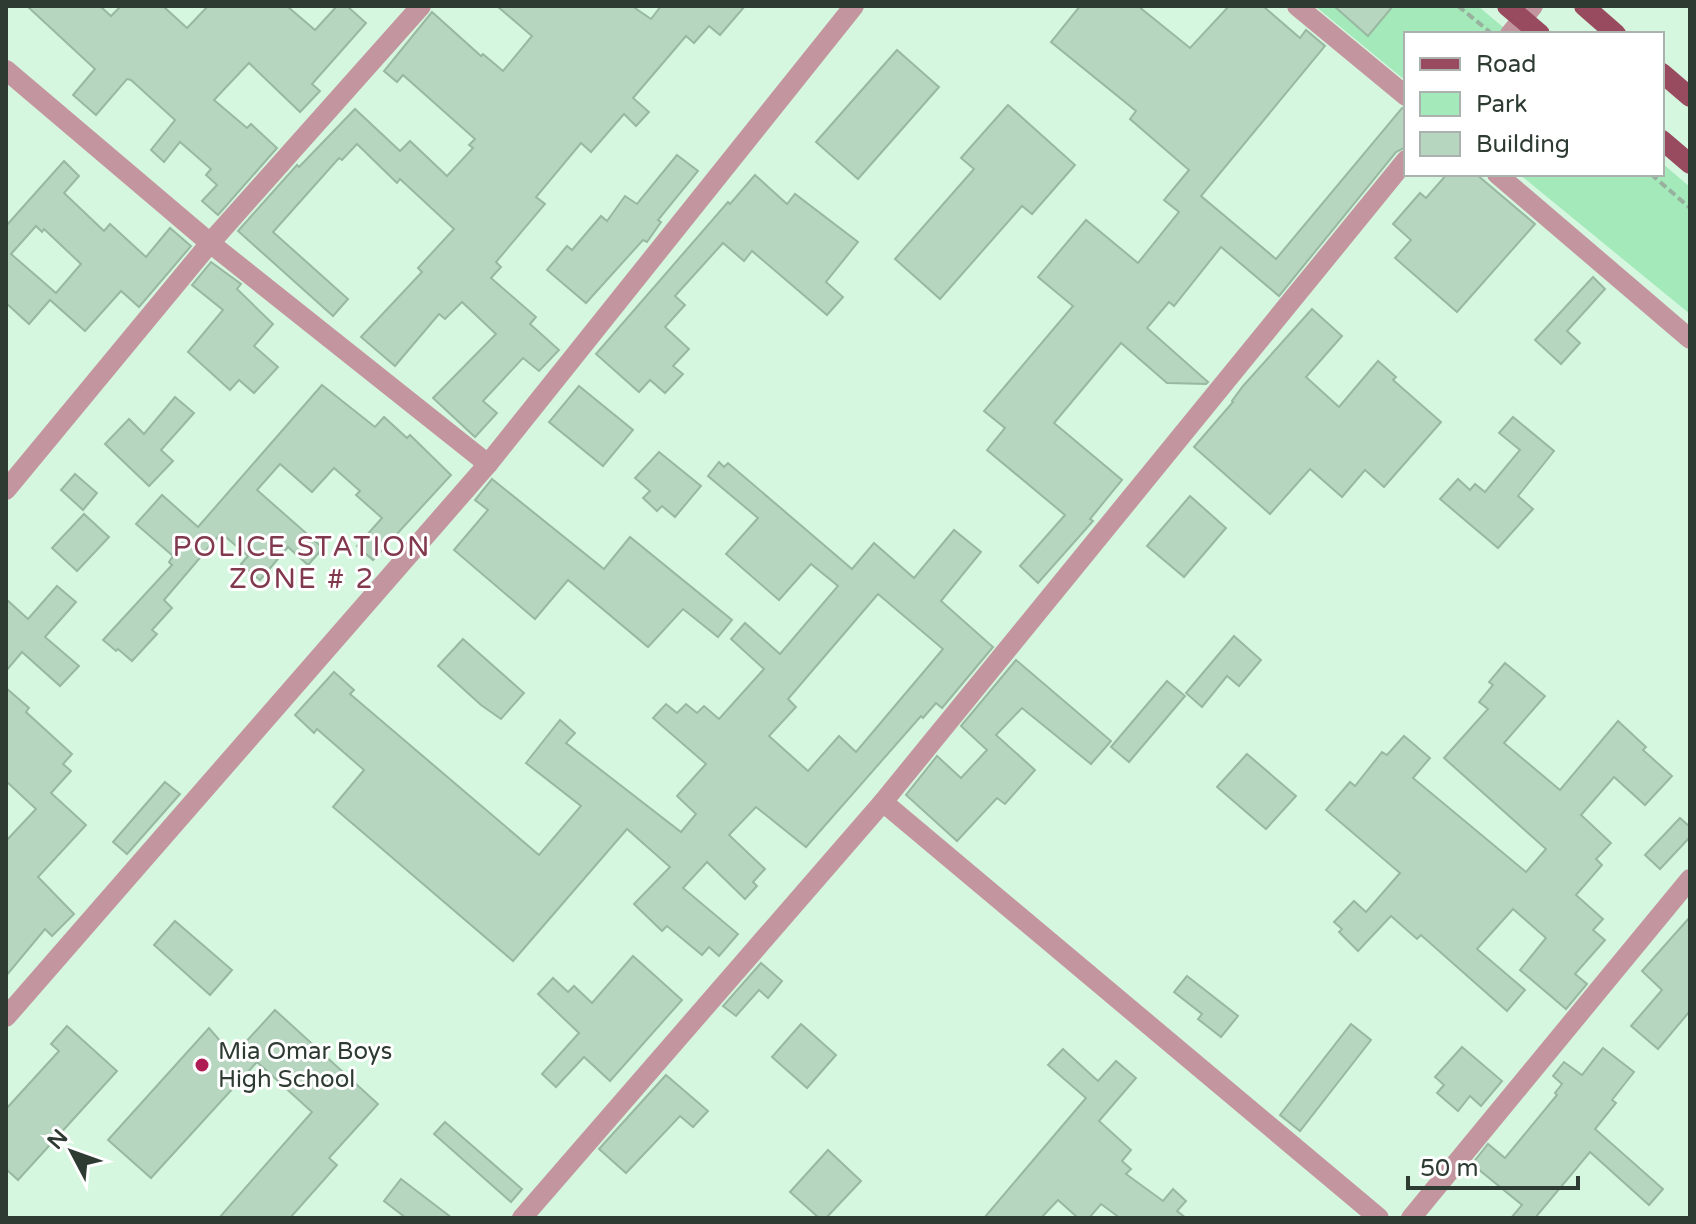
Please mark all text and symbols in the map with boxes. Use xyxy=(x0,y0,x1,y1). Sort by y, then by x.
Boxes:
legend xyxy=(1404,32,1664,176)
text: Road xyxy=(1476,50,1536,79)
text: Park xyxy=(1476,90,1527,119)
text: Building xyxy=(1476,130,1570,159)
district label: POLICE STATION ZONE # 2 xyxy=(172,530,432,596)
place label: Mia Omar Boys High School xyxy=(218,1037,392,1094)
marker: Mia Omar Boys High School xyxy=(193,1056,211,1074)
north arrow xyxy=(32,1112,112,1192)
text: N xyxy=(42,1124,73,1155)
scale bar xyxy=(1408,1140,1578,1190)
text: 50 m xyxy=(1420,1154,1478,1183)

